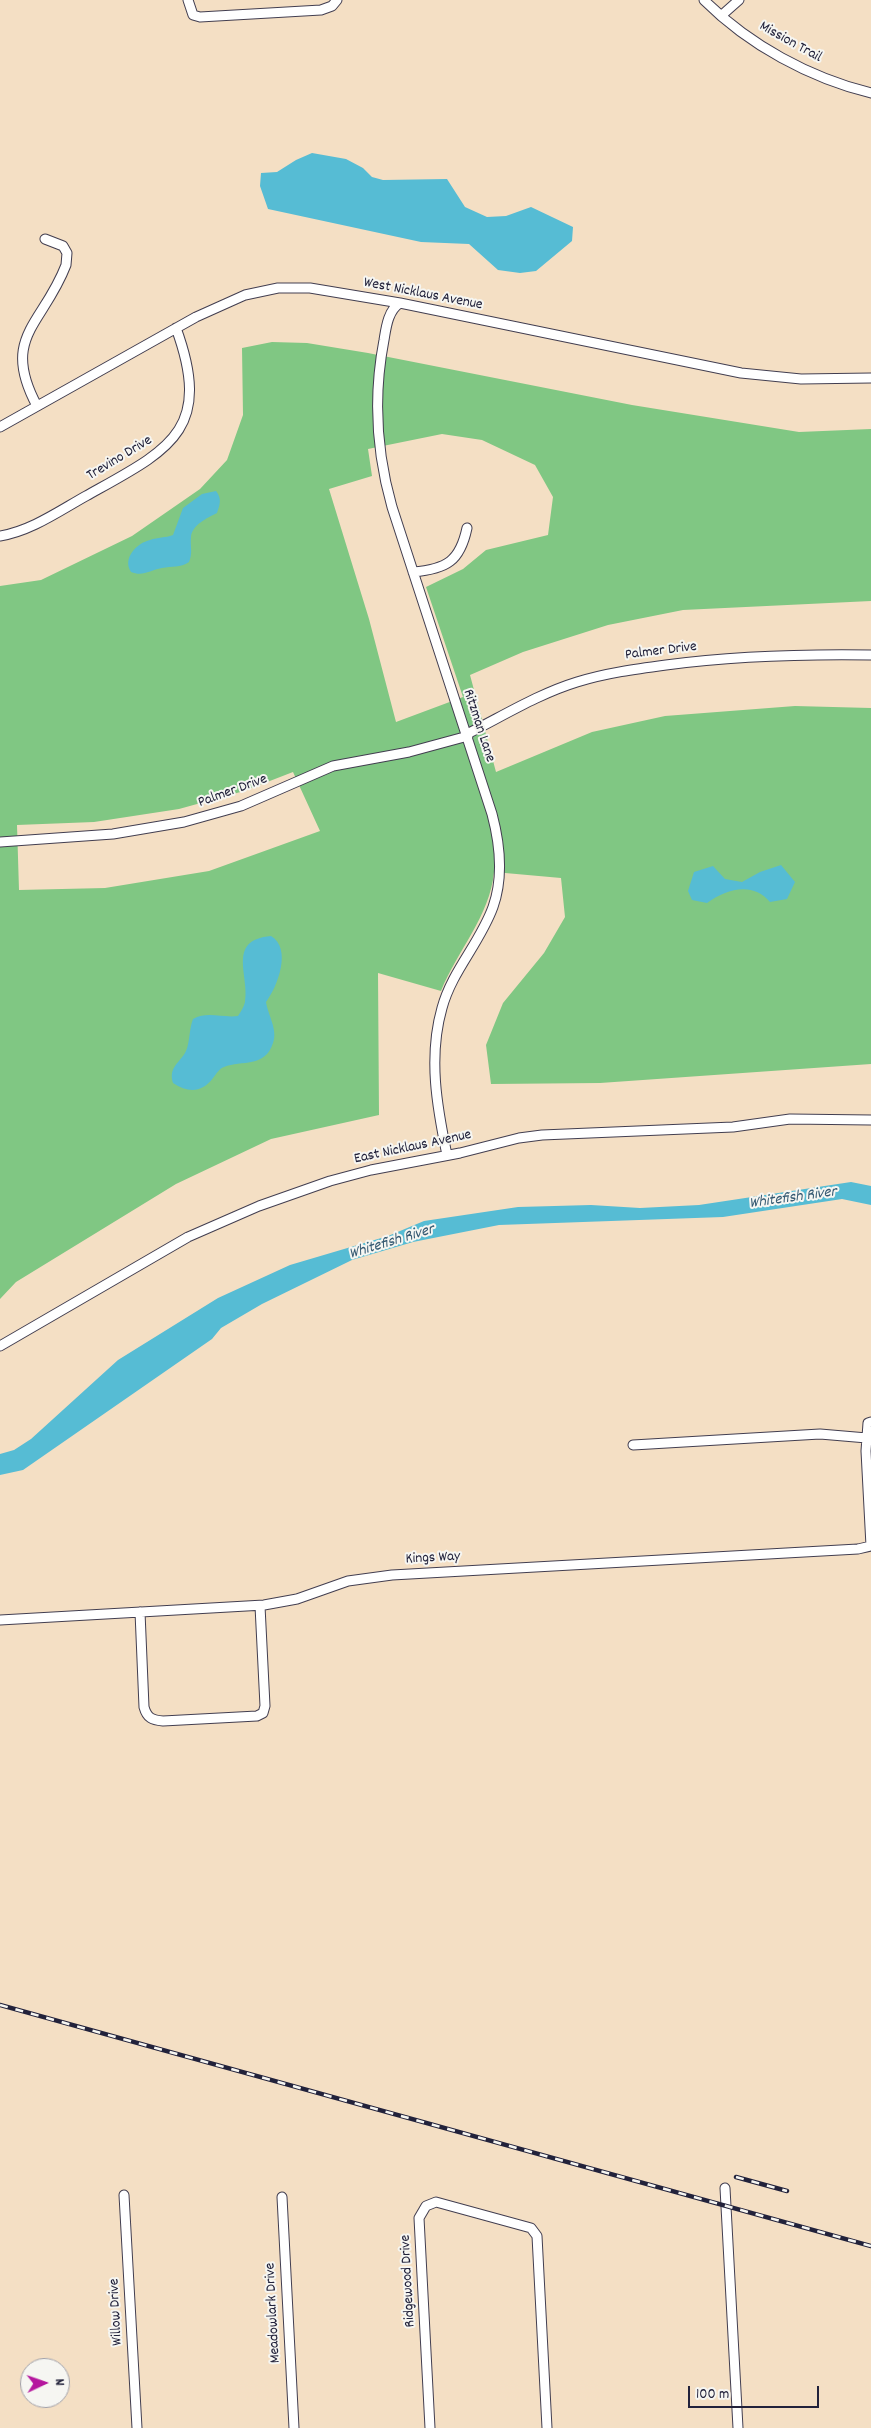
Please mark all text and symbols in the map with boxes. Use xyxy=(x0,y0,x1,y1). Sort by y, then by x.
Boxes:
street label: Mission Trail xyxy=(756,18,824,68)
street label: West Nicklaus Avenue xyxy=(362,275,484,315)
street label: Trevino Drive xyxy=(84,432,156,486)
street label: Palmer Drive xyxy=(624,639,698,665)
street label: Ritzman Lane xyxy=(458,687,498,765)
street label: Palmer Drive xyxy=(196,771,270,813)
street label: East Nicklaus Avenue xyxy=(353,1127,473,1169)
water label: Whitefish River xyxy=(748,1183,838,1215)
water label: Whitefish River xyxy=(347,1221,437,1265)
street label: Kings Way xyxy=(405,1549,461,1569)
street label: Ridgewood Drive xyxy=(398,2234,420,2328)
street label: Meadowlark Drive xyxy=(262,2262,286,2364)
street label: Willow Drive xyxy=(106,2278,128,2346)
north arrow xyxy=(20,2358,70,2408)
scale bar xyxy=(691,2376,822,2408)
text: N xyxy=(49,2378,69,2386)
text: 100 m xyxy=(696,2384,729,2406)

